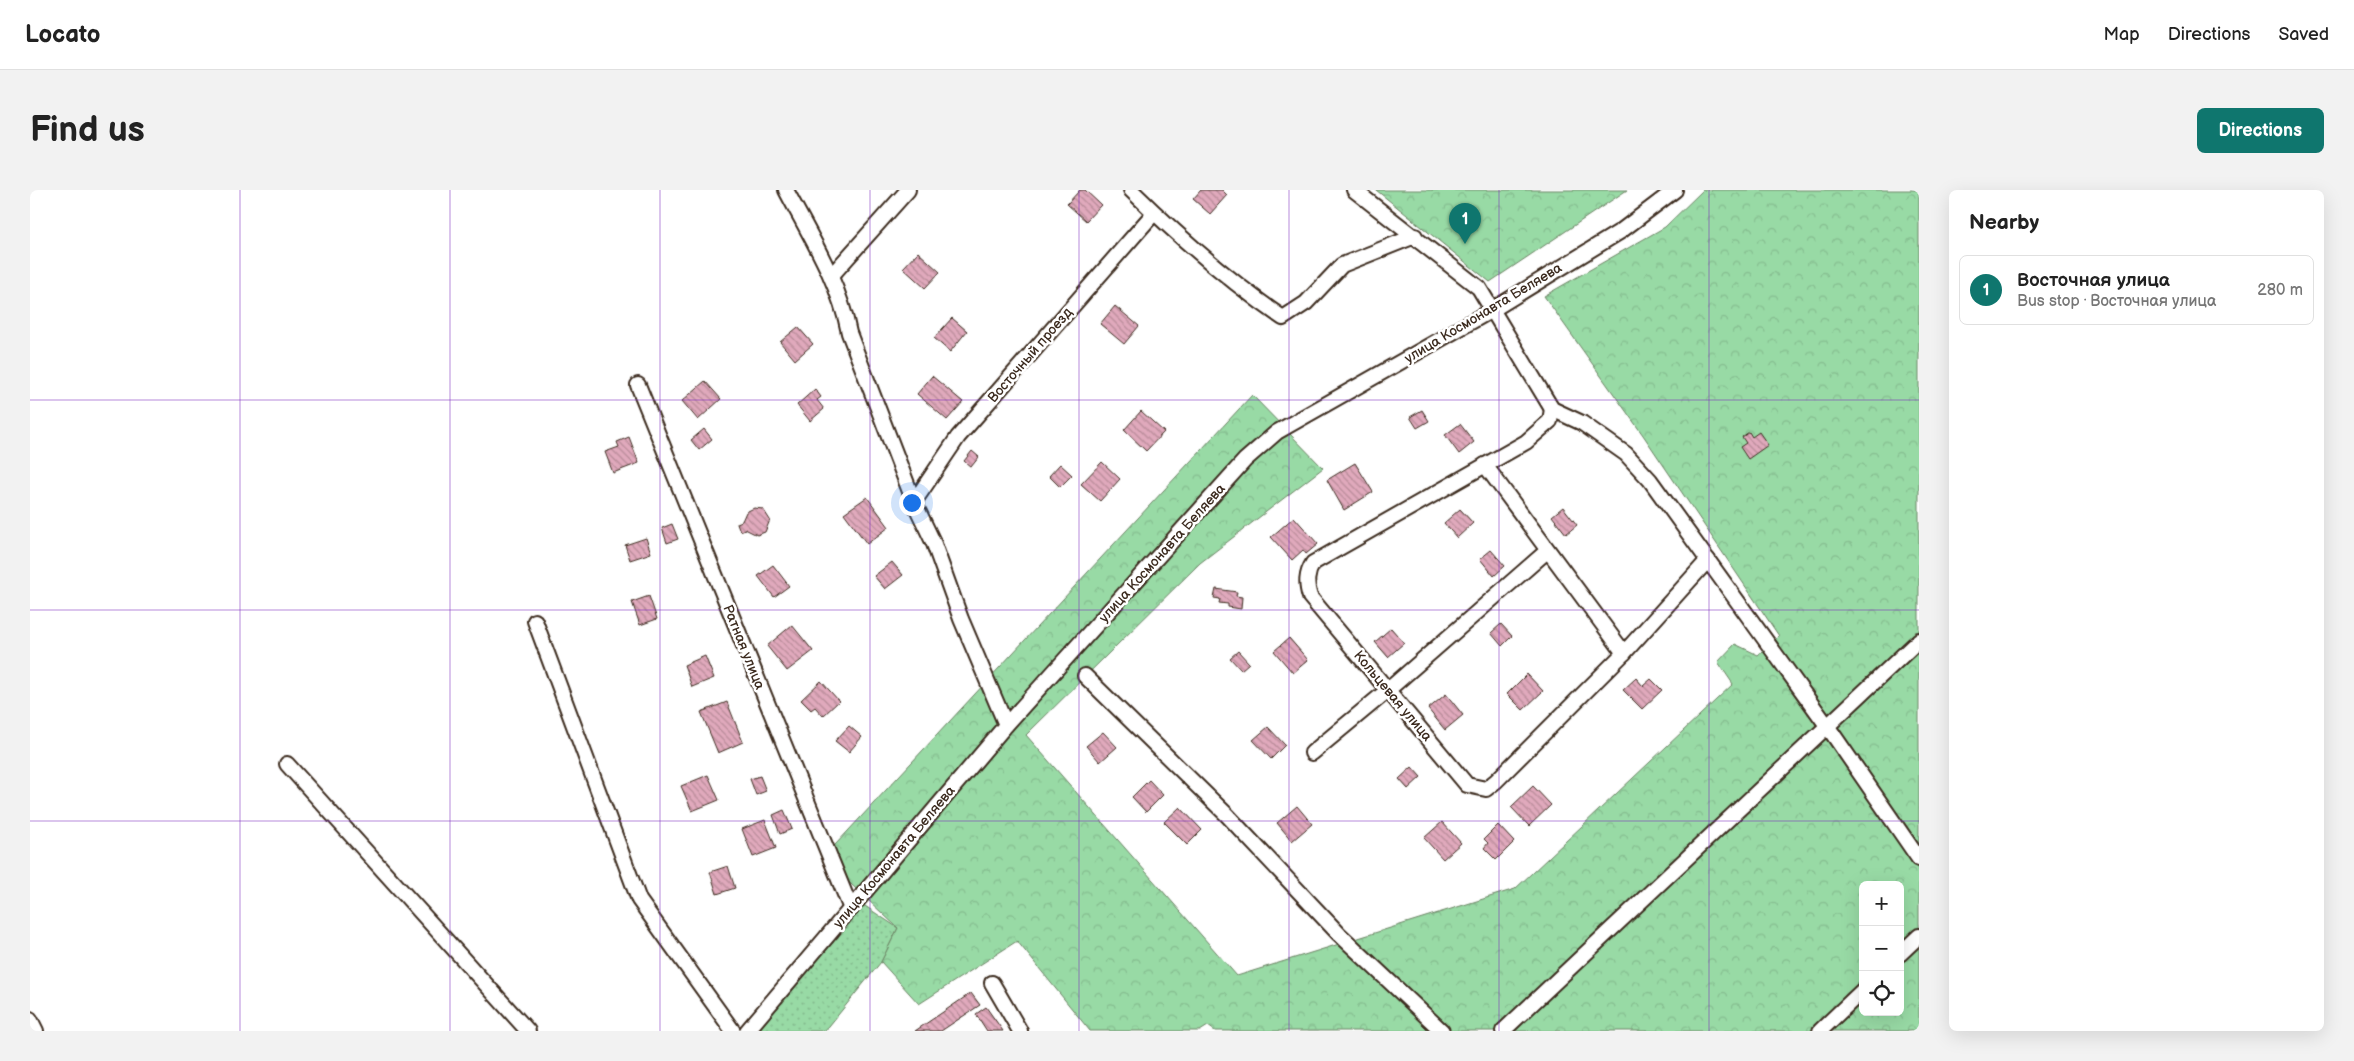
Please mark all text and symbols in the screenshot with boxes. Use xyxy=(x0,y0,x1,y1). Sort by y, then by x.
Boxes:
text: Locato xyxy=(25,20,100,49)
text: Map xyxy=(2104,24,2140,45)
text: Directions xyxy=(2168,24,2250,45)
text: Saved xyxy=(2278,24,2329,45)
button: Directions xyxy=(2197,108,2324,153)
text: Find us xyxy=(30,109,145,152)
pin: 1 xyxy=(1449,203,1481,244)
text: Nearby xyxy=(1969,210,2039,235)
street label: улица Космонавта Беляева xyxy=(1401,259,1565,367)
text: Восточная улица xyxy=(2017,269,2170,292)
text: 1 xyxy=(1983,281,1989,300)
text: 280 m xyxy=(2257,281,2303,300)
text: Bus stop · Восточная улица xyxy=(2017,292,2216,311)
street label: Восточный проезд xyxy=(984,304,1076,406)
street label: улица Космонавта Беляева xyxy=(1095,480,1229,626)
your location xyxy=(899,490,925,516)
street label: Ратная улица xyxy=(719,602,769,693)
street label: Кольцевая улица xyxy=(1350,647,1436,745)
street label: улица Космонавта Беляева xyxy=(829,782,959,932)
map controls xyxy=(1859,881,1904,1016)
button: + xyxy=(1859,881,1904,926)
button: − xyxy=(1859,926,1904,971)
button: locate xyxy=(1859,971,1904,1016)

